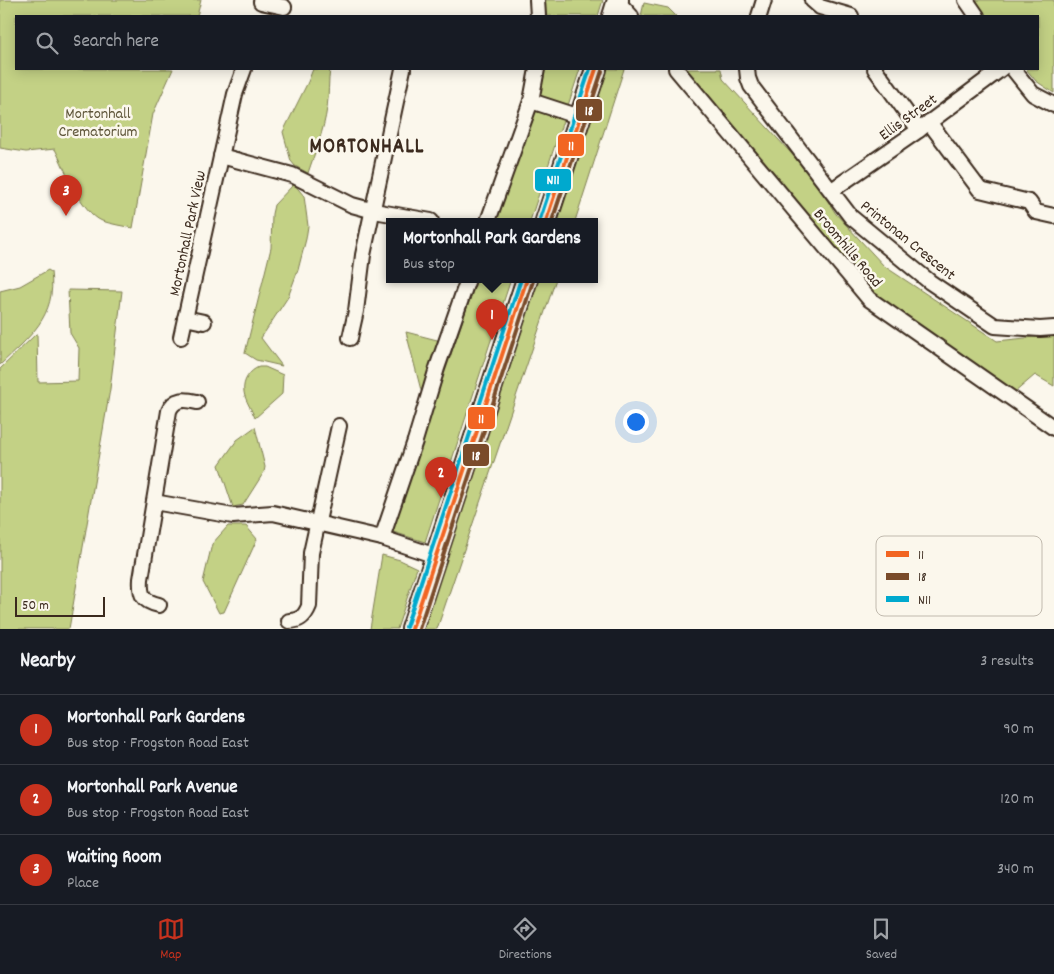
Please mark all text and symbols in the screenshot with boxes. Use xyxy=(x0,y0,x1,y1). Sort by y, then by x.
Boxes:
search box xyxy=(15,15,1039,70)
icon: search xyxy=(33,29,61,57)
text: Search here xyxy=(73,29,159,56)
street label: Ellis Street xyxy=(875,89,942,147)
line badge: 18 xyxy=(575,98,603,122)
text: 18 xyxy=(585,102,594,122)
park label: Mortonhall Crematorium xyxy=(58,103,138,144)
district label: MORTONHALL xyxy=(310,133,424,163)
line badge: 11 xyxy=(557,133,585,157)
text: 11 xyxy=(568,137,574,157)
line badge: N11 xyxy=(534,168,572,192)
street label: Mortonhall Park View xyxy=(164,169,213,298)
text: N11 xyxy=(546,171,560,191)
pin: 3 xyxy=(50,175,82,216)
street label: Printonan Crescent xyxy=(855,195,960,287)
street label: Broomhills Road xyxy=(807,204,887,293)
popup xyxy=(386,218,598,283)
text: Mortonhall Park Gardens xyxy=(403,226,581,253)
text: Bus stop xyxy=(403,253,455,276)
pin: 1 xyxy=(476,299,508,340)
line badge: 11 xyxy=(467,406,496,430)
your location xyxy=(623,409,649,435)
text: 11 xyxy=(478,410,484,430)
line badge: 18 xyxy=(462,443,490,467)
text: 18 xyxy=(472,447,481,467)
pin: 2 xyxy=(425,457,457,498)
legend xyxy=(876,536,1042,616)
text: 11 xyxy=(918,546,924,566)
text: 18 xyxy=(918,568,927,588)
text: N11 xyxy=(918,591,931,611)
scale bar xyxy=(15,594,105,617)
text: 50 m xyxy=(22,596,49,616)
text: Nearby xyxy=(20,647,75,677)
text: 3 results xyxy=(980,650,1034,673)
text: Mortonhall Park Gardens xyxy=(67,705,245,732)
text: 1 xyxy=(34,718,38,741)
text: 90 m xyxy=(1003,718,1034,741)
text: Bus stop · Frogston Road East xyxy=(67,732,249,755)
text: Mortonhall Park Avenue xyxy=(67,775,238,802)
text: 2 xyxy=(33,788,40,811)
text: 120 m xyxy=(1000,788,1034,811)
text: Bus stop · Frogston Road East xyxy=(67,802,249,825)
text: Waiting Room xyxy=(67,845,161,872)
text: 3 xyxy=(32,858,40,881)
text: 340 m xyxy=(997,858,1034,881)
text: Place xyxy=(67,872,99,895)
tab: Map xyxy=(157,915,185,965)
tab: Directions xyxy=(499,915,552,965)
tab: Saved xyxy=(866,915,897,965)

